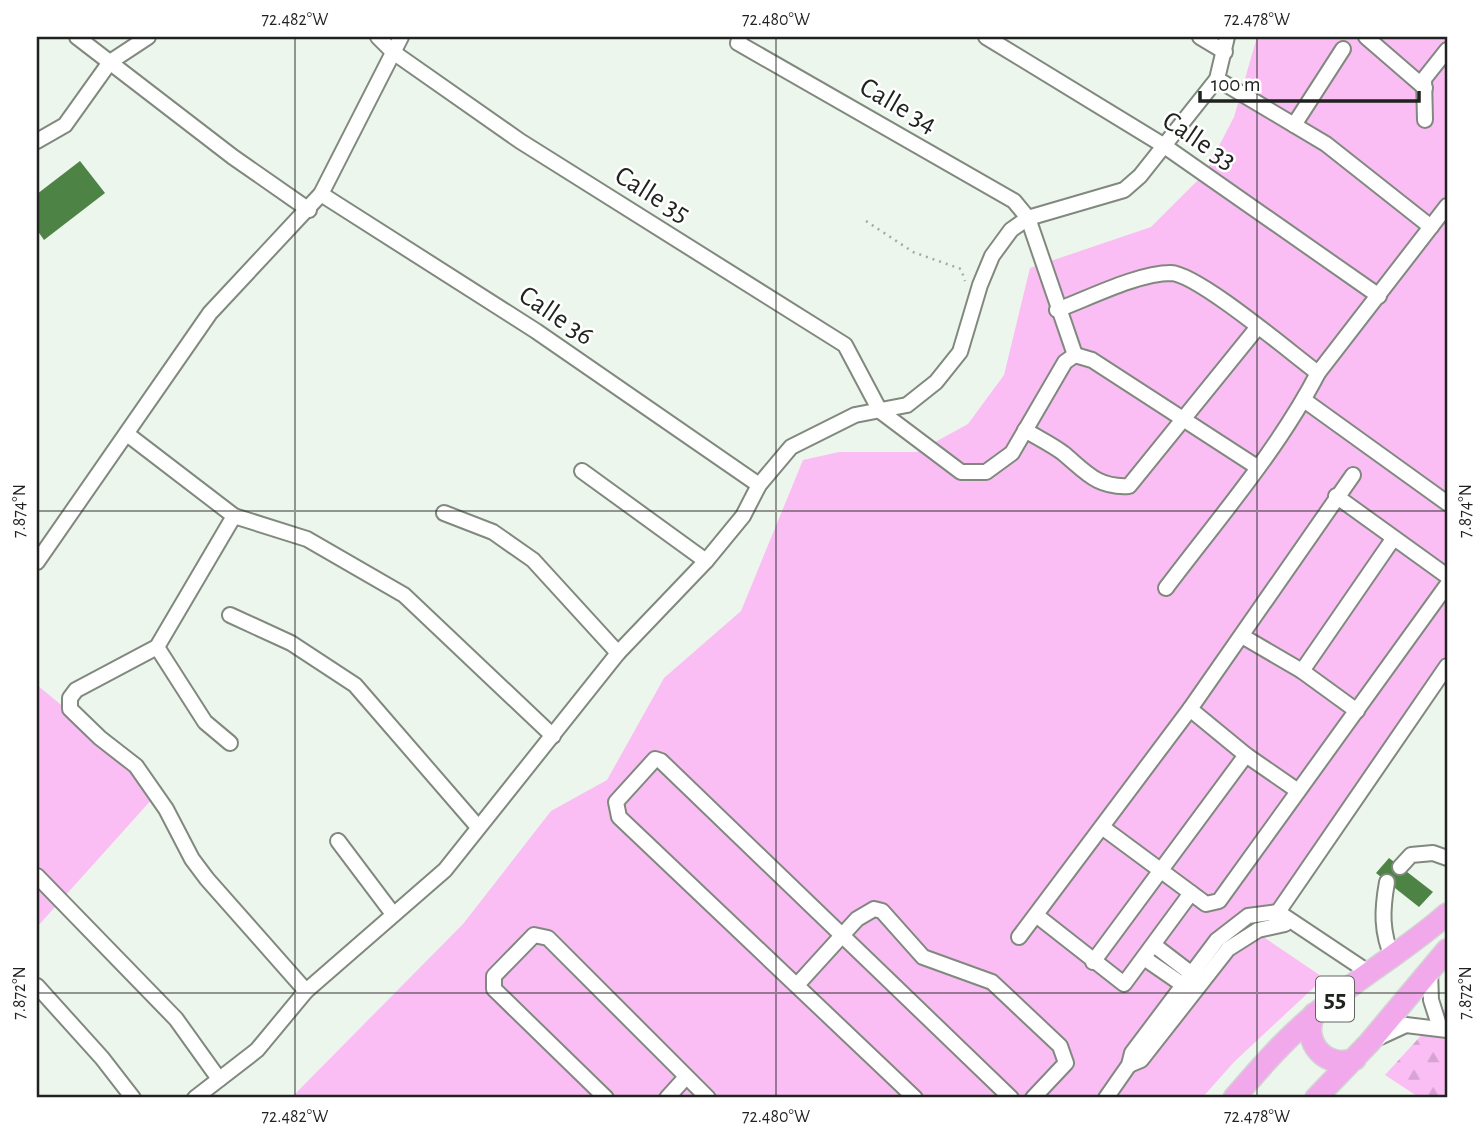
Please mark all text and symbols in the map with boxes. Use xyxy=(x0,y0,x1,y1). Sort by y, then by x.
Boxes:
text: 72.482°W xyxy=(262,11,328,29)
text: 72.480°W xyxy=(742,11,810,29)
text: 72.478°W xyxy=(1224,11,1290,29)
scale bar xyxy=(1200,60,1419,104)
street label: Calle 34 xyxy=(855,73,941,139)
text: 100 m xyxy=(1211,74,1261,95)
street label: Calle 33 xyxy=(1157,106,1241,176)
street label: Calle 35 xyxy=(610,161,694,229)
street label: Calle 36 xyxy=(514,281,598,351)
text: 7.874°N xyxy=(11,484,29,538)
text: 7.874°N xyxy=(1457,484,1475,538)
text: 7.872°N xyxy=(11,966,29,1020)
text: 7.872°N xyxy=(1457,966,1475,1020)
road number: 55 xyxy=(1316,976,1354,1022)
text: 72.482°W xyxy=(262,1108,328,1126)
text: 72.480°W xyxy=(742,1108,810,1126)
text: 72.478°W xyxy=(1224,1108,1290,1126)

